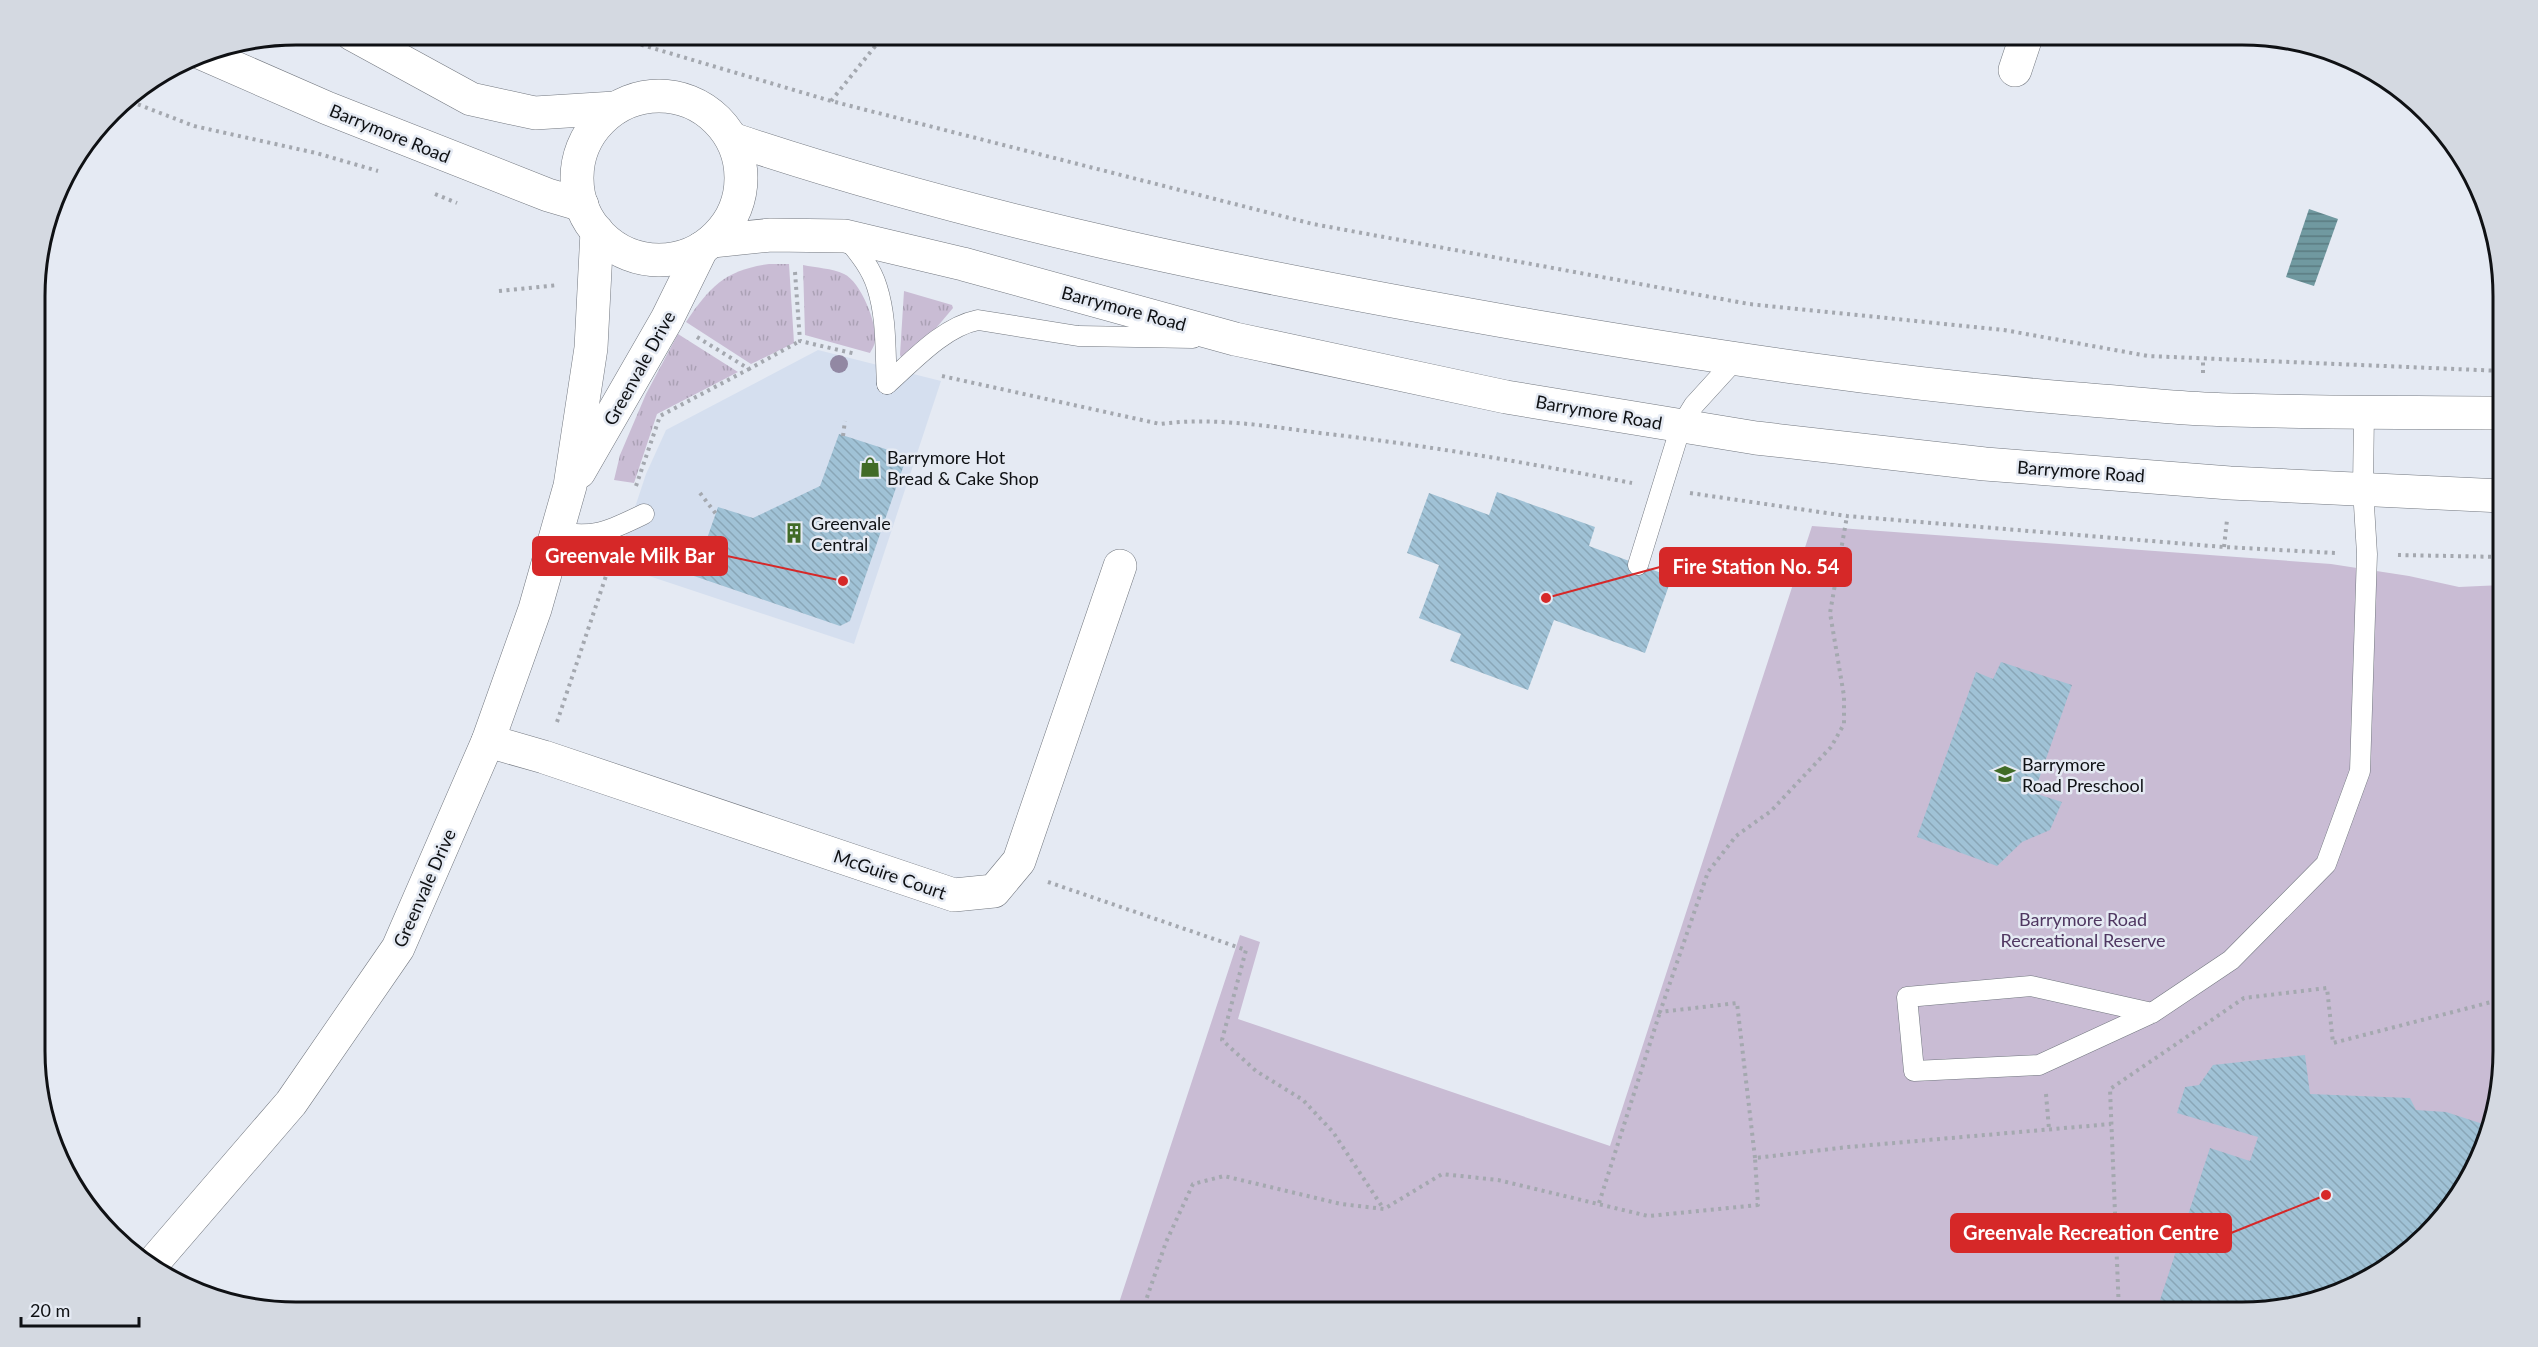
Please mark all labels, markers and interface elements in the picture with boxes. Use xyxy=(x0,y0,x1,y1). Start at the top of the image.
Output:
street label: Barrymore Road xyxy=(327,99,453,167)
street label: Barrymore Road xyxy=(1059,281,1189,335)
street label: Greenvale Drive xyxy=(599,307,679,429)
street label: Barrymore Road xyxy=(1534,390,1664,434)
place label: Barrymore Hot Bread & Cake Shop xyxy=(887,446,1039,489)
shop icon: Barrymore Hot Bread & Cake Shop xyxy=(858,455,882,479)
street label: Barrymore Road xyxy=(2016,456,2146,486)
place label: Greenvale Central xyxy=(811,512,891,555)
building icon: Greenvale Central xyxy=(782,521,806,545)
callout: Greenvale Milk Bar xyxy=(533,537,727,575)
text: Greenvale Milk Bar xyxy=(545,543,715,567)
callout: Fire Station No. 54 xyxy=(1660,548,1851,586)
text: Fire Station No. 54 xyxy=(1673,554,1840,578)
place label: Barrymore Road Preschool xyxy=(2022,753,2144,796)
school or university icon: Barrymore Road Preschool xyxy=(1993,762,2017,786)
street label: Greenvale Drive xyxy=(388,825,460,951)
street label: McGuire Court xyxy=(831,844,950,904)
park label: Barrymore Road Recreational Reserve xyxy=(2000,908,2166,951)
callout: Greenvale Recreation Centre xyxy=(1951,1214,2231,1252)
text: Greenvale Recreation Centre xyxy=(1963,1220,2219,1244)
scale bar xyxy=(21,1290,140,1328)
text: 20 m xyxy=(30,1299,70,1321)

